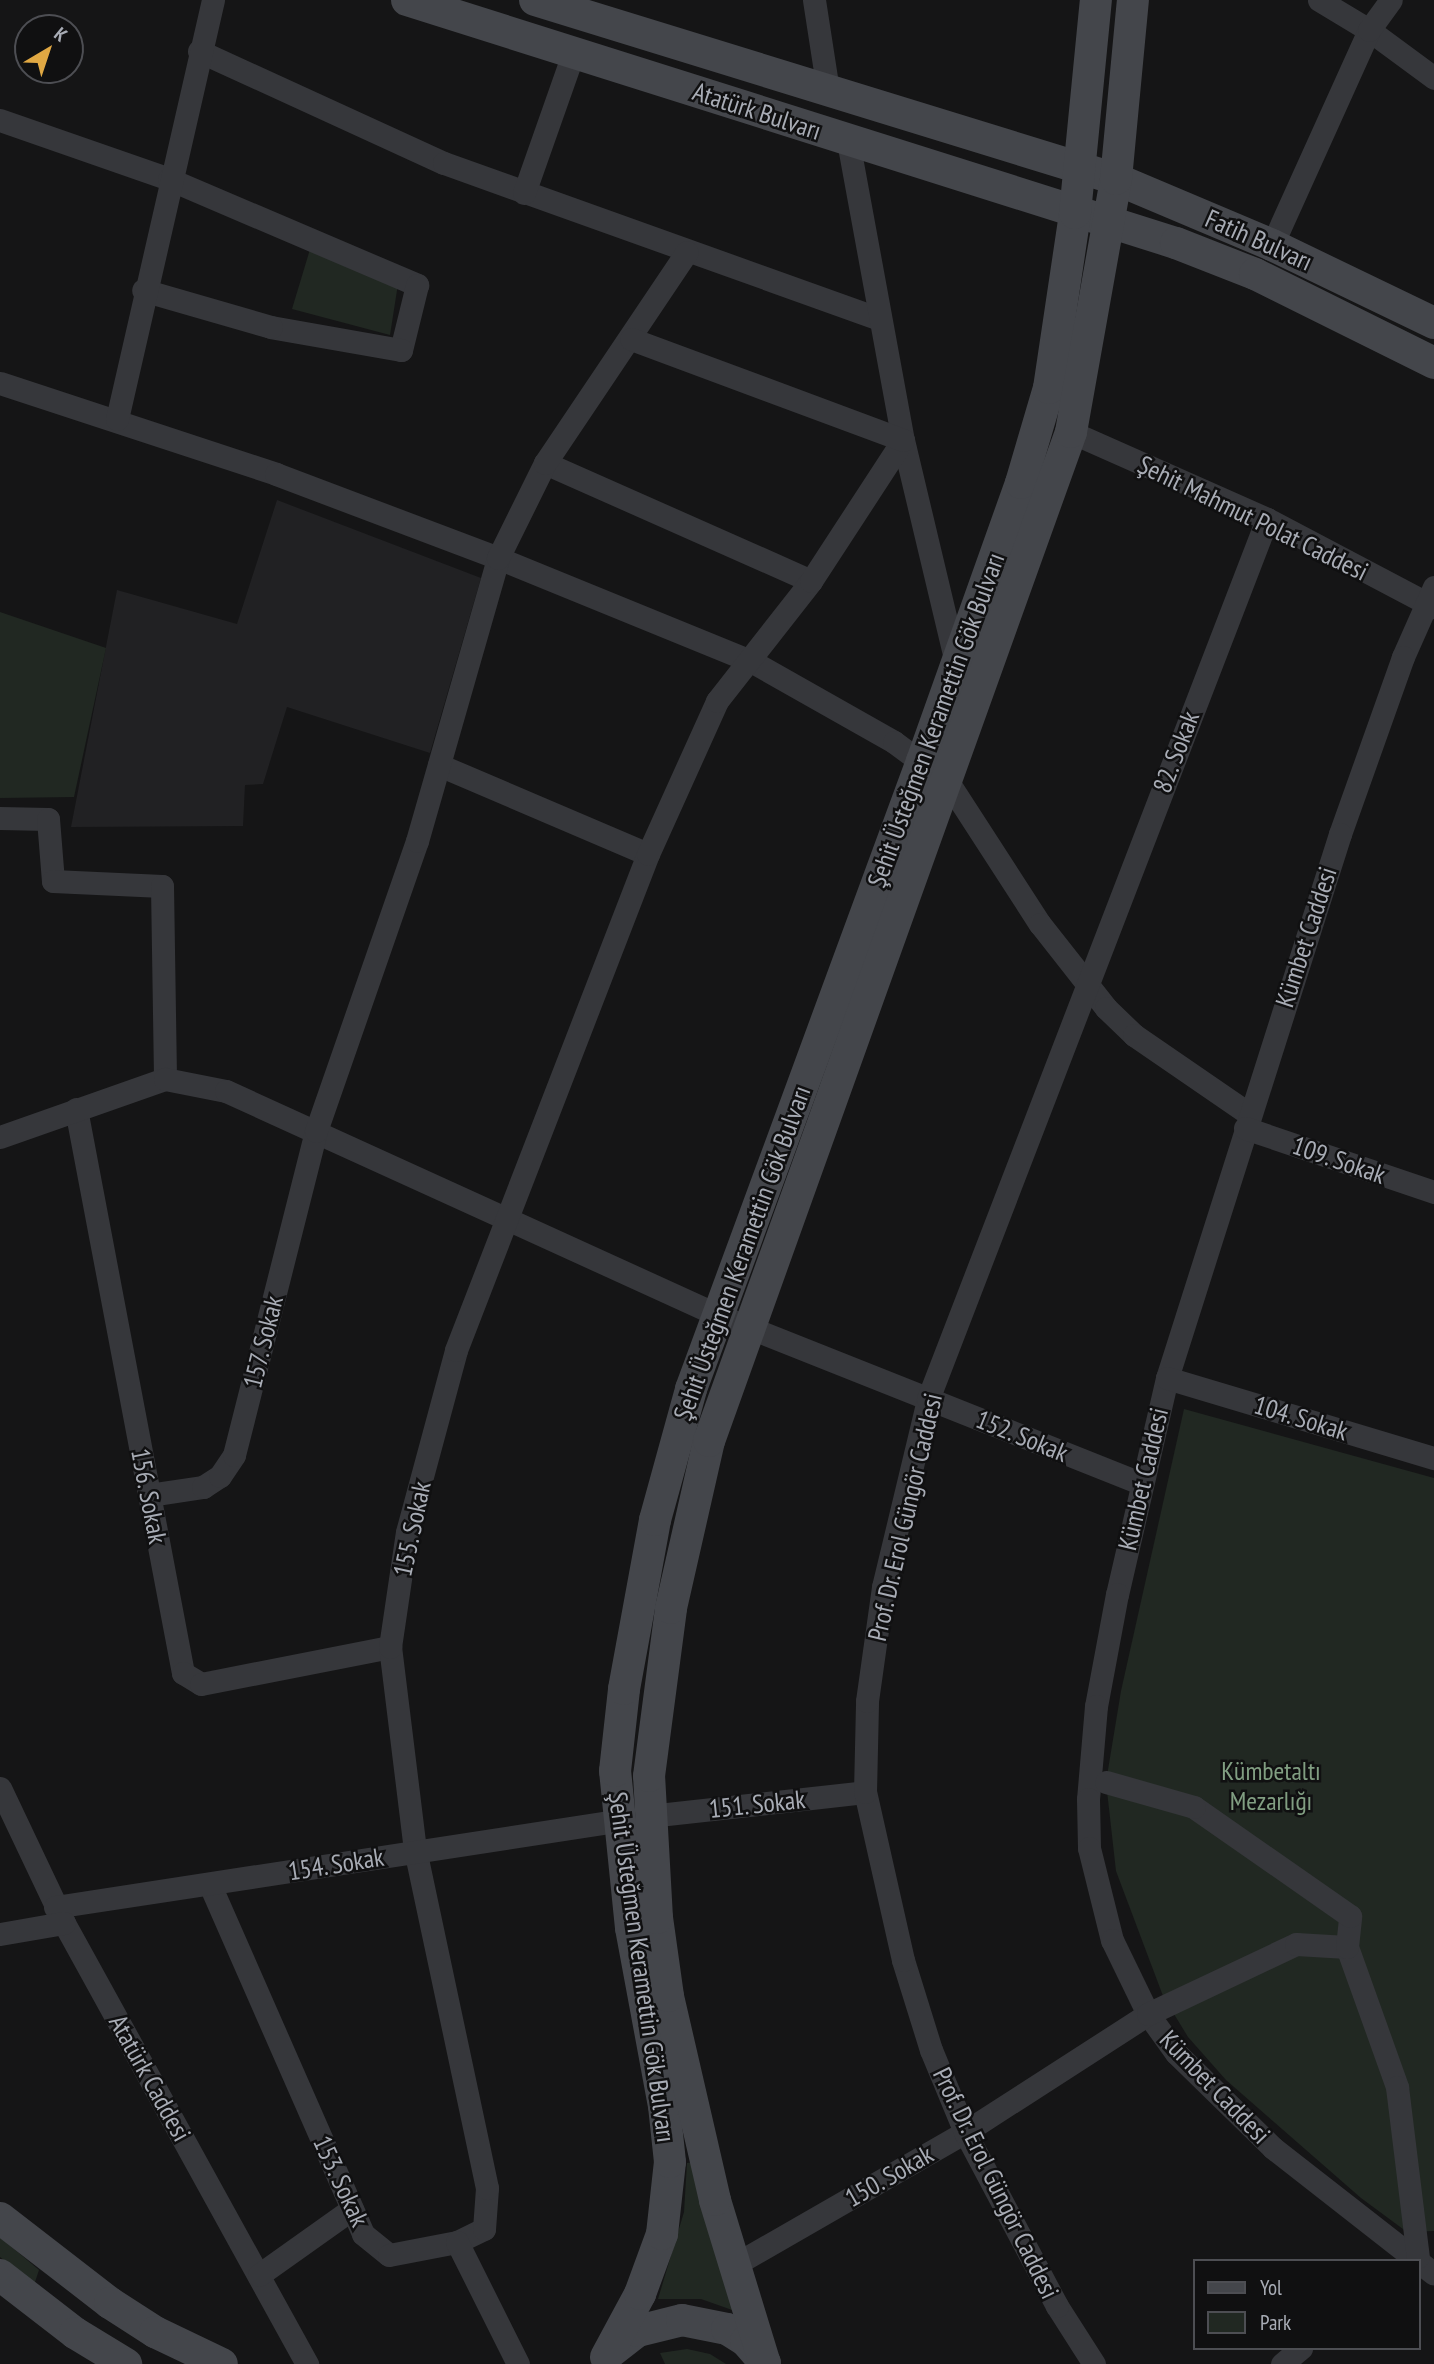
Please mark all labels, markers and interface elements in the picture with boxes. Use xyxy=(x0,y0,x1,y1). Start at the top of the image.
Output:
north arrow xyxy=(14,14,84,84)
text: K xyxy=(50,22,72,47)
street label: Atatürk Bulvarı xyxy=(689,76,825,146)
street label: Fatih Bulvarı xyxy=(1201,203,1317,277)
street label: Şehit Mahmut Polat Caddesi xyxy=(1133,449,1373,587)
street label: Şehit Üsteğmen Keramettin Gök Bulvarı xyxy=(861,548,1011,892)
street label: 82. Sokak xyxy=(1146,706,1206,798)
street label: Kümbet Caddesi xyxy=(1269,863,1343,1011)
street label: Şehit Üsteğmen Keramettin Gök Bulvarı xyxy=(667,1081,817,1425)
street label: 109. Sokak xyxy=(1288,1129,1390,1191)
street label: 157. Sokak xyxy=(236,1292,290,1392)
street label: Prof. Dr. Erol Güngör Caddesi xyxy=(861,1388,949,1646)
street label: 104. Sokak xyxy=(1249,1389,1353,1447)
street label: 152. Sokak xyxy=(971,1403,1073,1469)
street label: Kümbet Caddesi xyxy=(1111,1405,1175,1553)
street label: 156. Sokak xyxy=(124,1445,174,1547)
street label: 155. Sokak xyxy=(387,1478,437,1580)
park label: Kümbetaltı Mezarlığı xyxy=(1221,1755,1321,1816)
street label: 151. Sokak xyxy=(707,1783,807,1825)
street label: Şehit Üsteğmen Keramettin Gök Bulvarı xyxy=(602,1789,682,2145)
street label: 154. Sokak xyxy=(285,1841,387,1887)
street label: Atatürk Caddesi xyxy=(102,2009,198,2147)
street label: Kümbet Caddesi xyxy=(1153,2024,1277,2150)
street label: Prof. Dr. Erol Güngör Caddesi xyxy=(926,2061,1066,2305)
street label: 153. Sokak xyxy=(306,2130,376,2232)
street label: 150. Sokak xyxy=(839,2138,939,2214)
legend xyxy=(1192,2259,1420,2350)
text: Yol xyxy=(1260,2274,1282,2301)
text: Park xyxy=(1260,2309,1291,2336)

